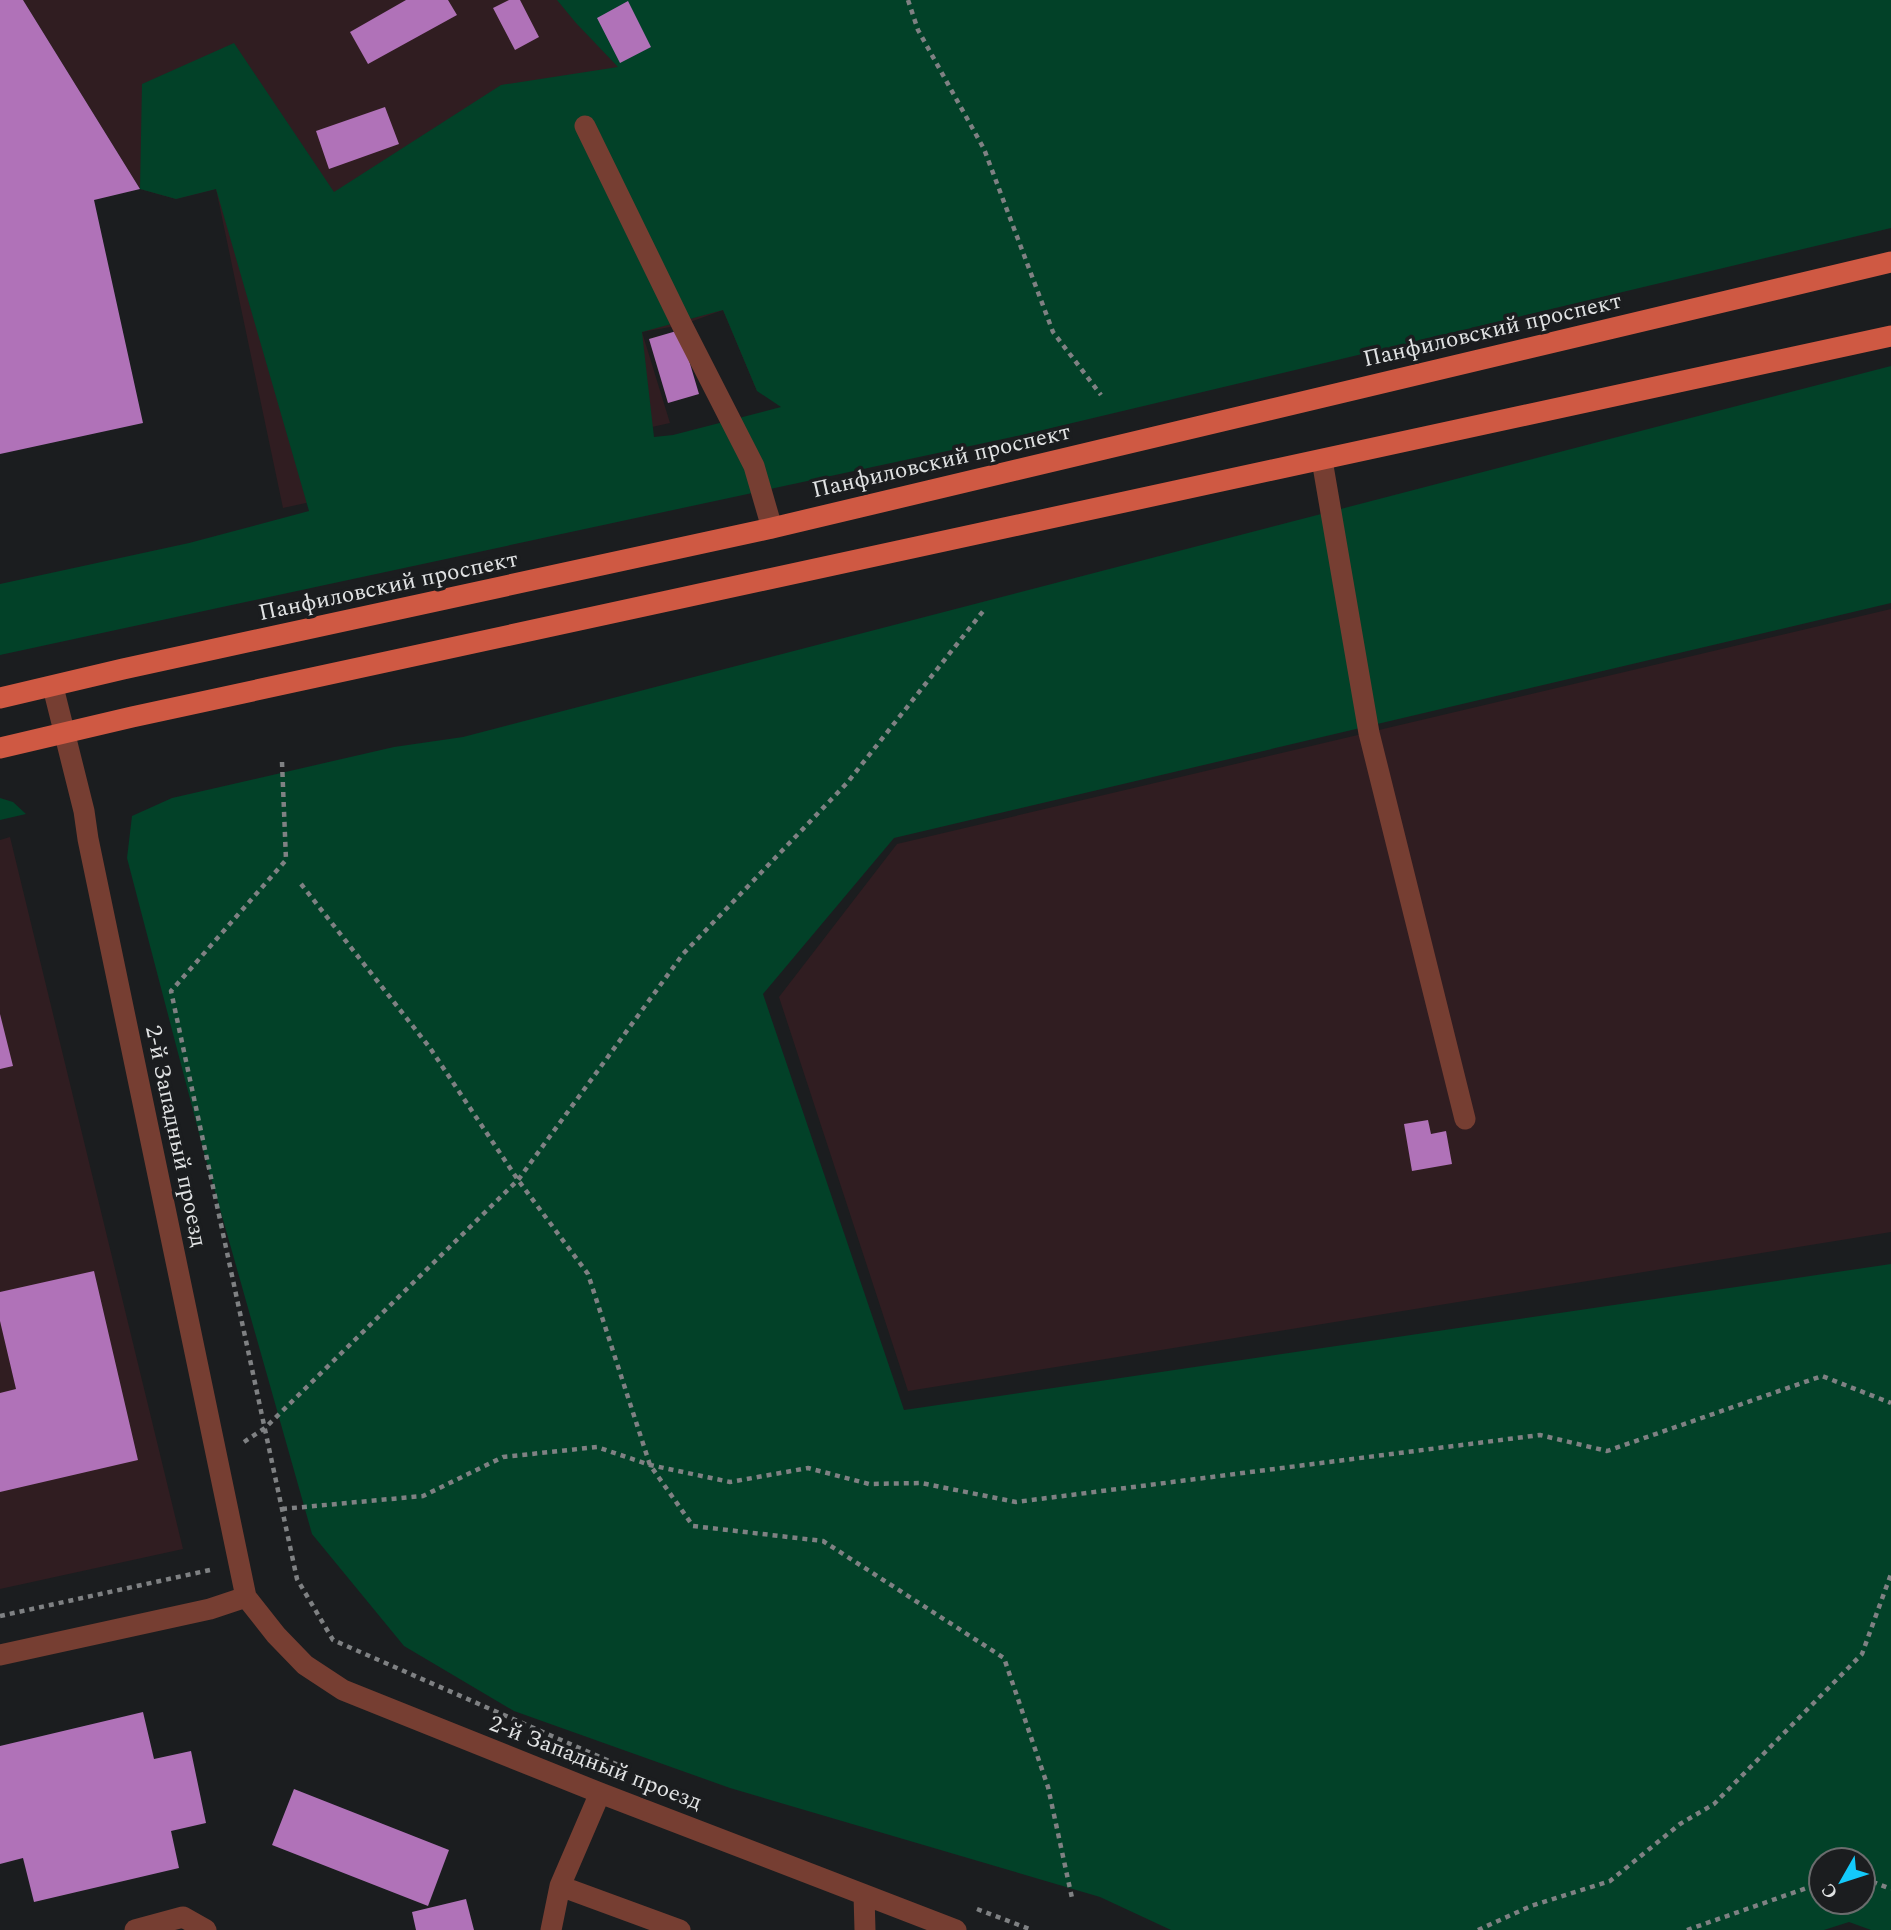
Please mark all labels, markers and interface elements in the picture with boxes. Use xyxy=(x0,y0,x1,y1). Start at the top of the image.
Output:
street label: Панфиловский проспект xyxy=(1360,284,1625,377)
street label: Панфиловский проспект xyxy=(809,415,1074,508)
street label: Панфиловский проспект xyxy=(255,542,521,631)
street label: 2-й Западный проезд xyxy=(135,1022,216,1250)
street label: 2-й Западный проезд xyxy=(484,1707,707,1820)
north arrow xyxy=(1807,1846,1877,1916)
text: С xyxy=(1814,1876,1845,1905)

